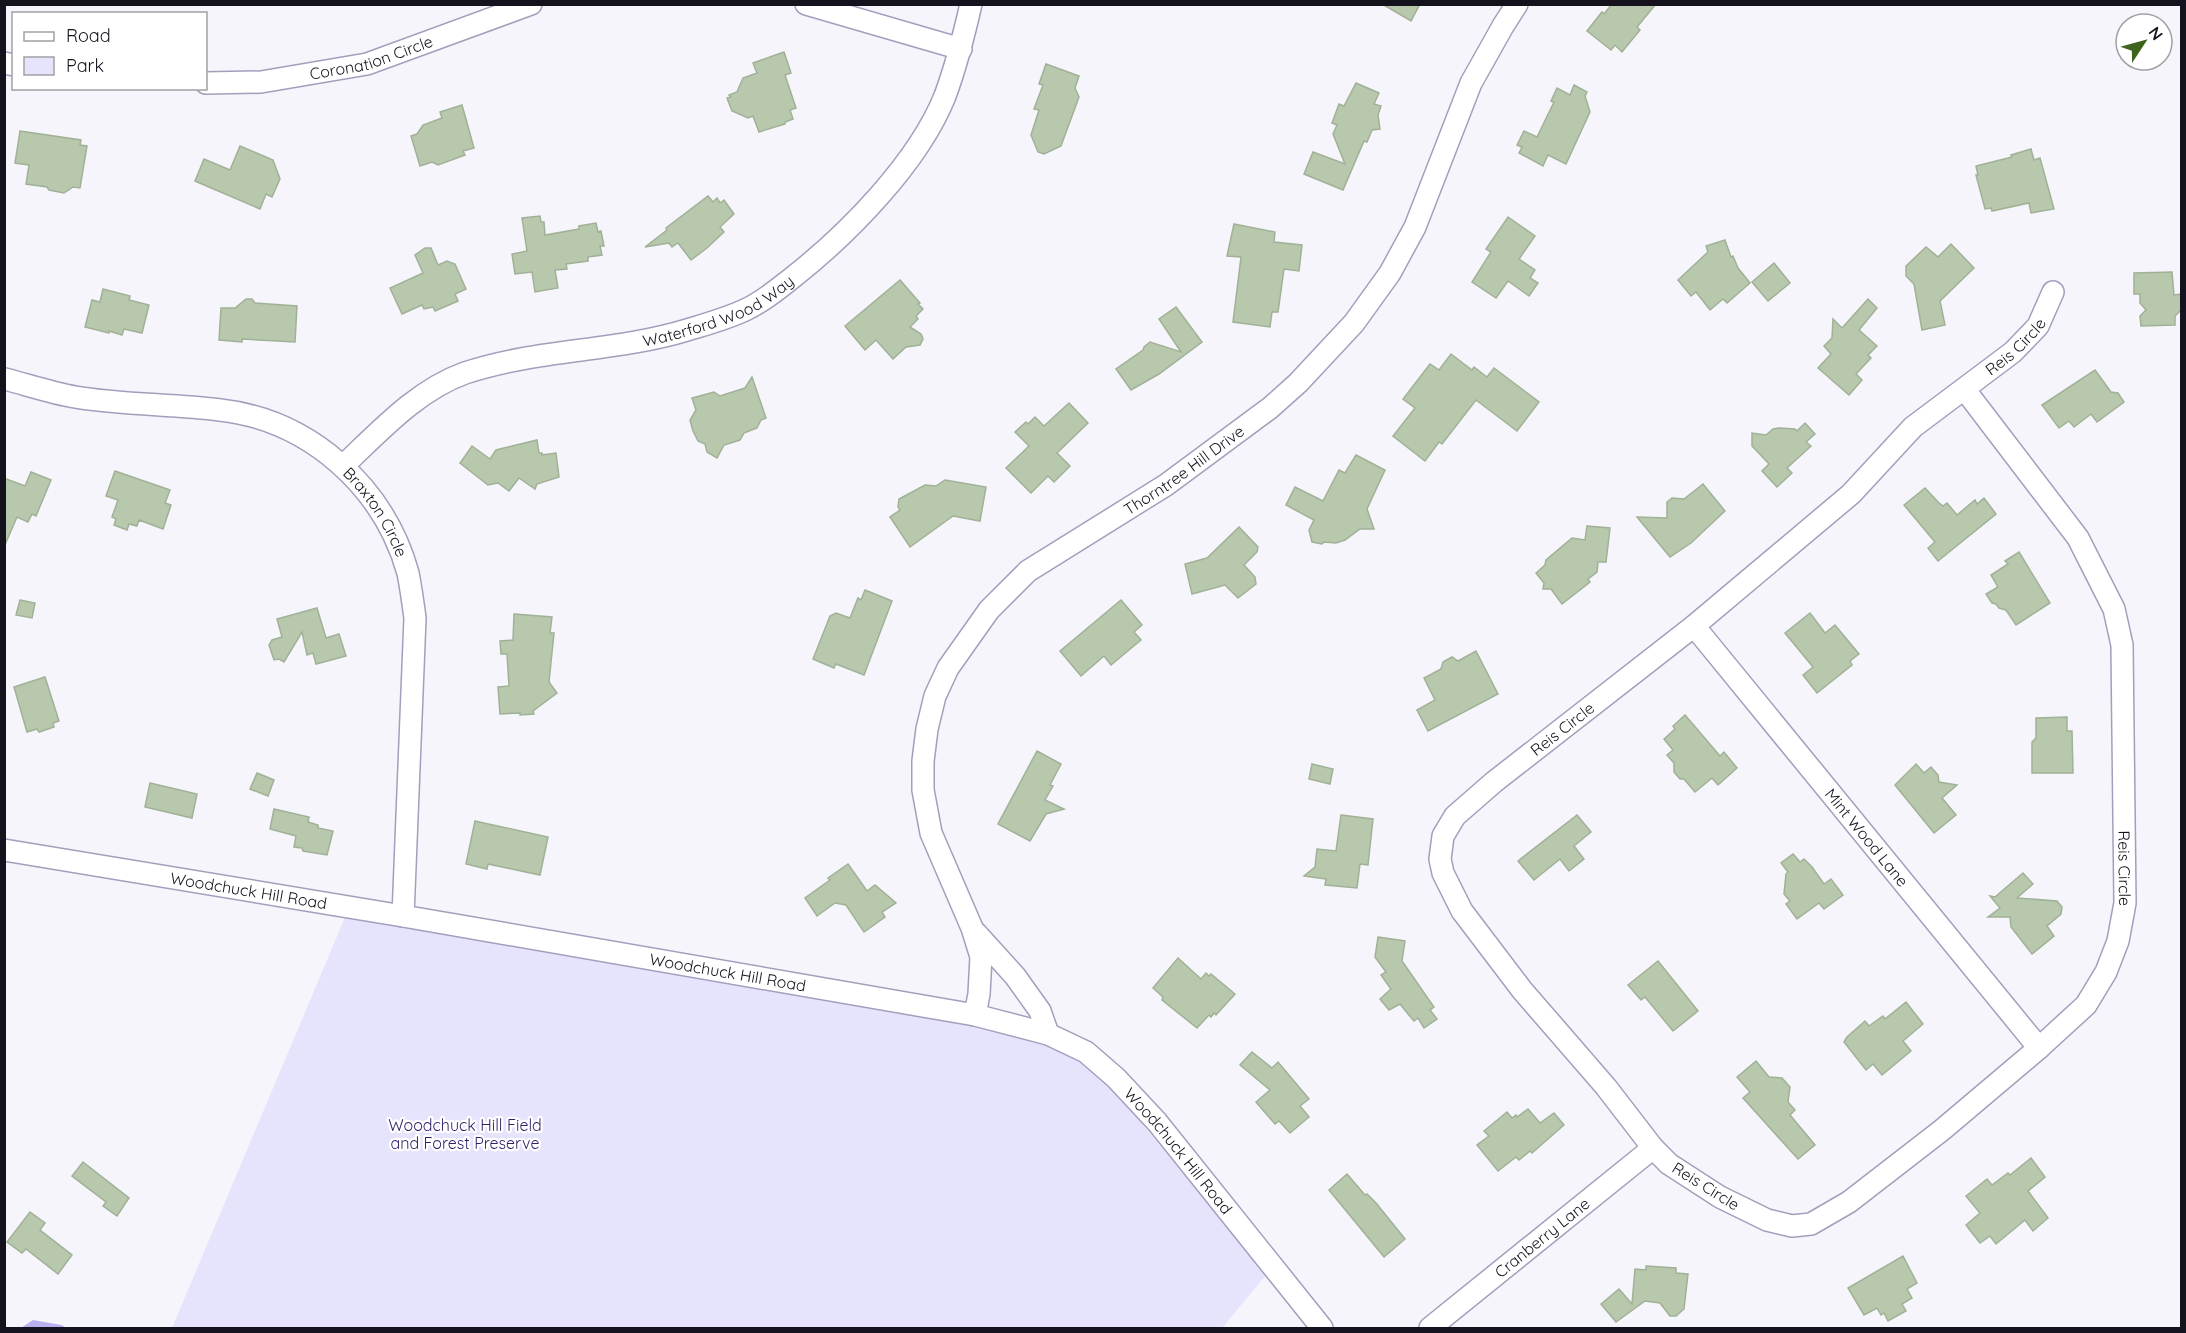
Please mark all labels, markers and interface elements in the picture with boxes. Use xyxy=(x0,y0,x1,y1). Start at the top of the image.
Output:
legend xyxy=(12,12,207,90)
north arrow xyxy=(2114,12,2174,72)
text: N xyxy=(2145,23,2168,44)
text: Road xyxy=(66,24,111,47)
street label: Coronation Circle xyxy=(308,31,435,84)
text: Park xyxy=(66,54,104,77)
street label: Waterford Wood Way xyxy=(641,271,798,351)
street label: Reis Circle xyxy=(1981,315,2050,379)
street label: Thorntree Hill Drive xyxy=(1120,421,1248,519)
street label: Braxton Circle xyxy=(339,463,412,560)
street label: Reis Circle xyxy=(1526,698,1598,760)
street label: Mint Wood Lane xyxy=(1821,784,1913,890)
street label: Reis Circle xyxy=(2114,830,2135,906)
street label: Woodchuck Hill Road xyxy=(169,868,328,913)
street label: Woodchuck Hill Road xyxy=(648,949,808,996)
street label: Woodchuck Hill Road xyxy=(1120,1083,1237,1218)
park label: Woodchuck Hill Field and Forest Preserve xyxy=(388,1115,542,1153)
street label: Reis Circle xyxy=(1669,1158,1743,1214)
street label: Cranberry Lane xyxy=(1490,1193,1594,1282)

